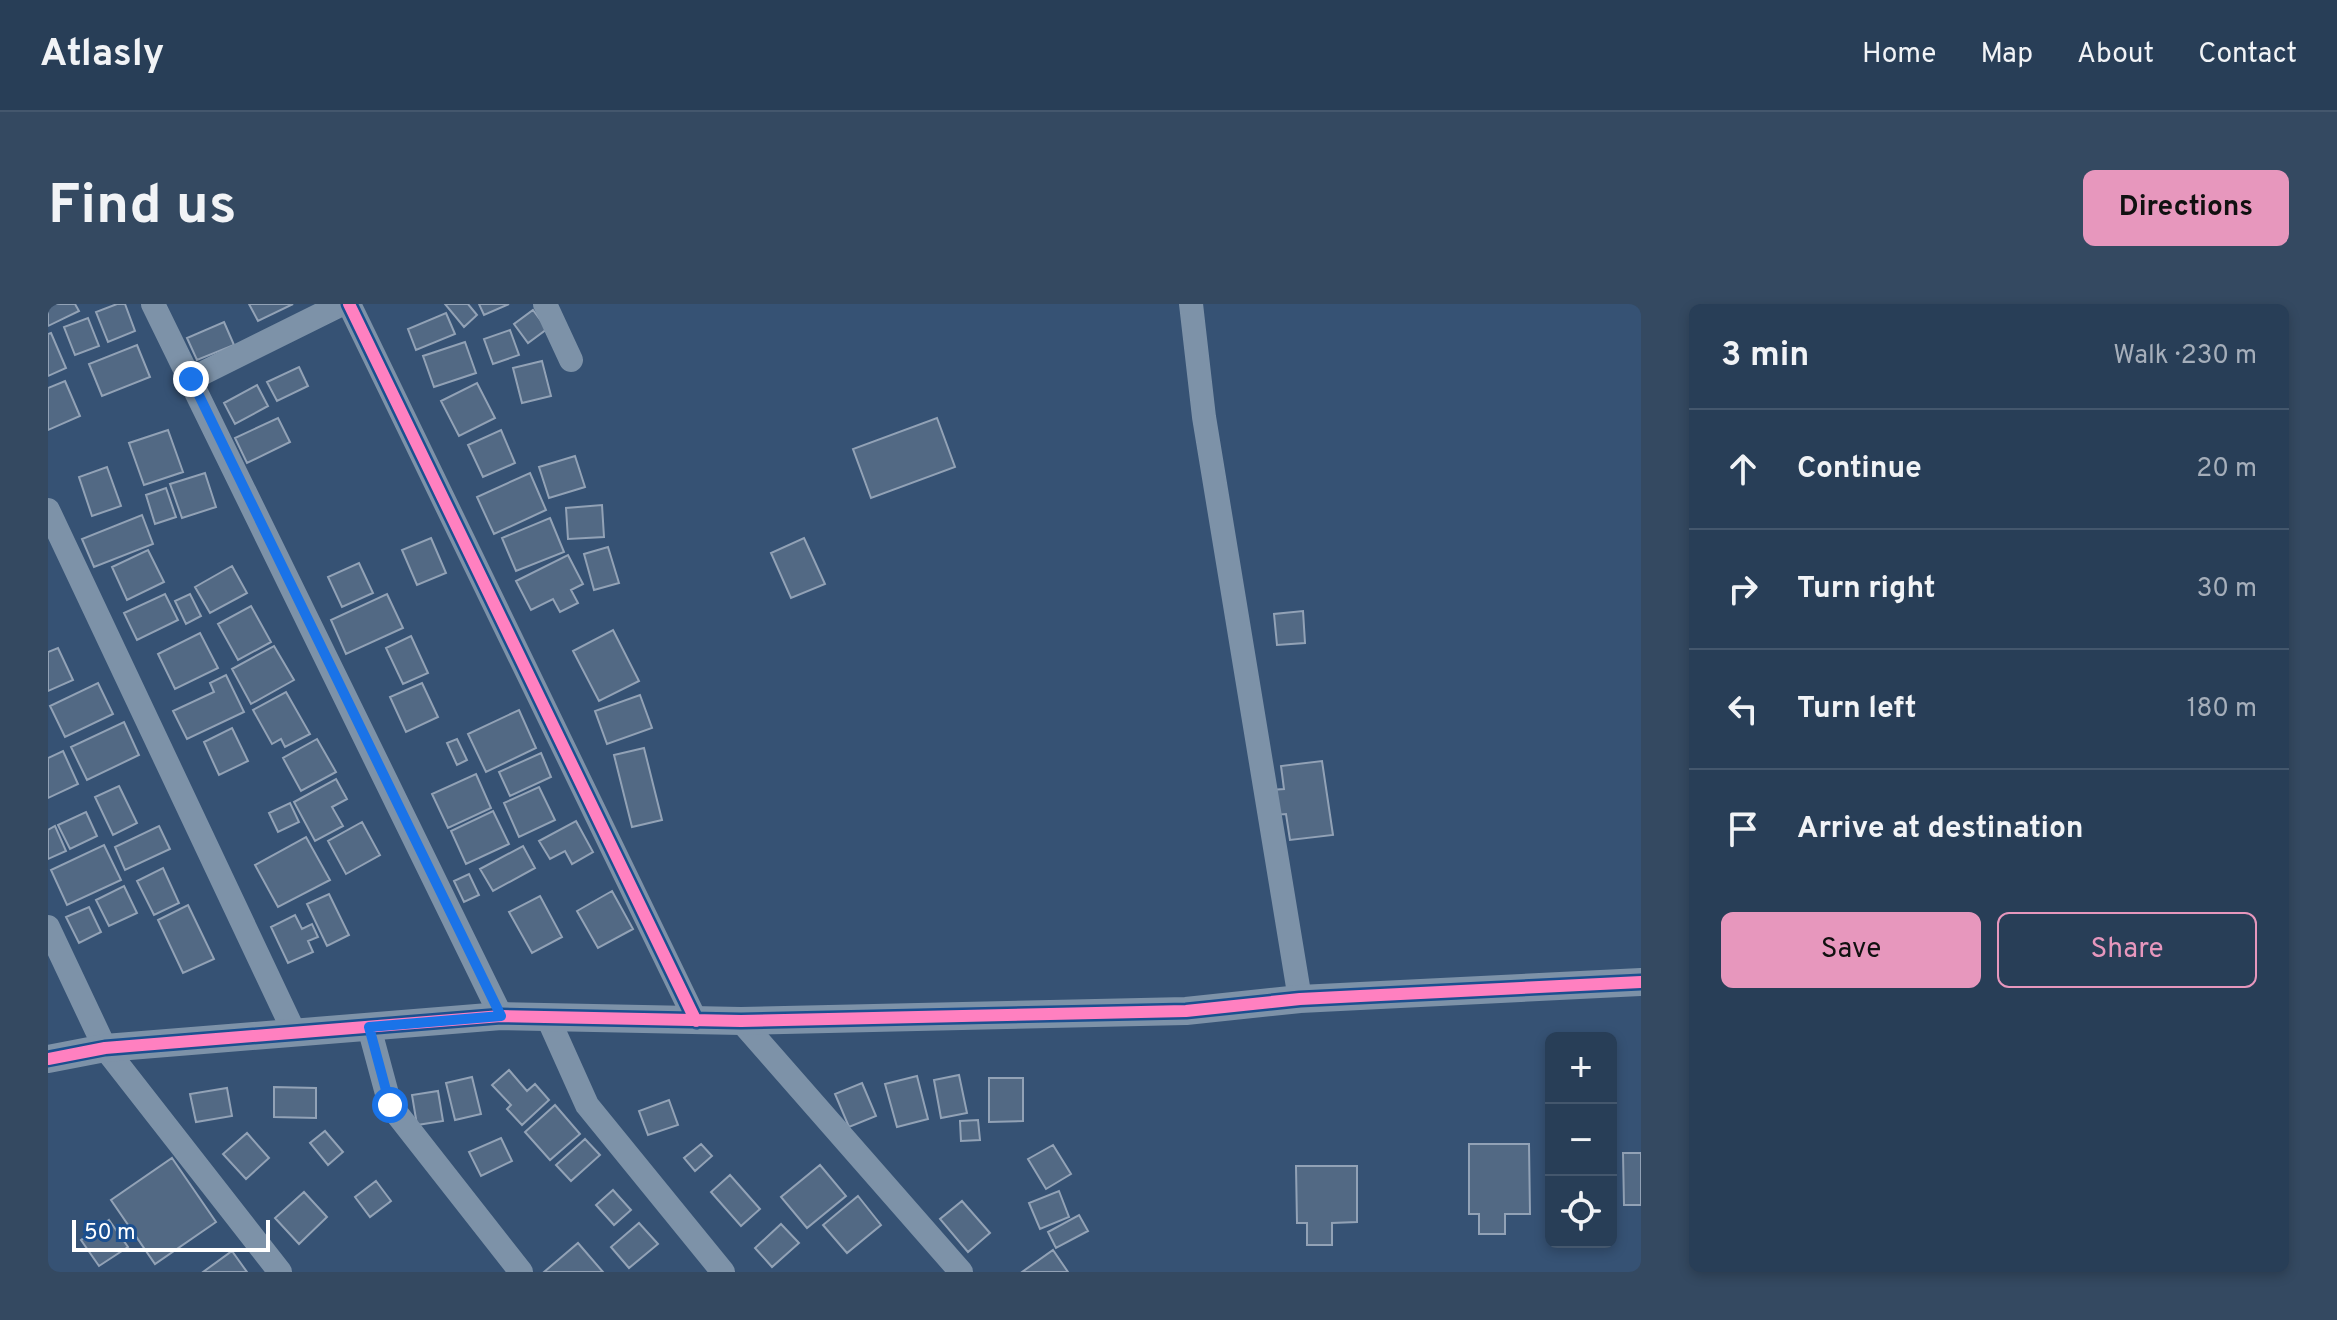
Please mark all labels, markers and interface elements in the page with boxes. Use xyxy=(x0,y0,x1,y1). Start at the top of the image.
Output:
text: Atlasly xyxy=(40,31,164,80)
text: Home xyxy=(1862,37,1936,73)
text: Map xyxy=(1980,37,2033,73)
text: About xyxy=(2077,37,2154,73)
text: Contact xyxy=(2198,37,2297,73)
button: Directions xyxy=(2083,170,2289,246)
text: Find us xyxy=(48,173,237,243)
text: 3 min xyxy=(1721,335,1809,378)
text: Walk · 230 m xyxy=(2113,340,2257,373)
route end xyxy=(173,361,209,397)
icon: ahead xyxy=(1721,447,1765,491)
text: Continue xyxy=(1797,451,1922,488)
text: 20 m xyxy=(2196,453,2257,486)
icon: right xyxy=(1721,567,1765,611)
text: Turn right xyxy=(1797,571,1935,608)
text: 30 m xyxy=(2197,573,2257,606)
icon: left xyxy=(1721,687,1765,731)
text: Turn left xyxy=(1797,691,1917,728)
text: 180 m xyxy=(2187,693,2257,726)
icon: arrive xyxy=(1721,807,1765,851)
text: Arrive at destination xyxy=(1797,811,2083,848)
button: Save xyxy=(1721,912,1981,988)
button: Share xyxy=(1997,912,2257,988)
map controls xyxy=(1545,1032,1617,1248)
button: + xyxy=(1545,1032,1617,1104)
route start xyxy=(372,1087,408,1123)
button: − xyxy=(1545,1104,1617,1176)
button: locate xyxy=(1545,1176,1617,1248)
scale bar xyxy=(72,1216,270,1252)
text: 50 m xyxy=(84,1220,136,1247)

